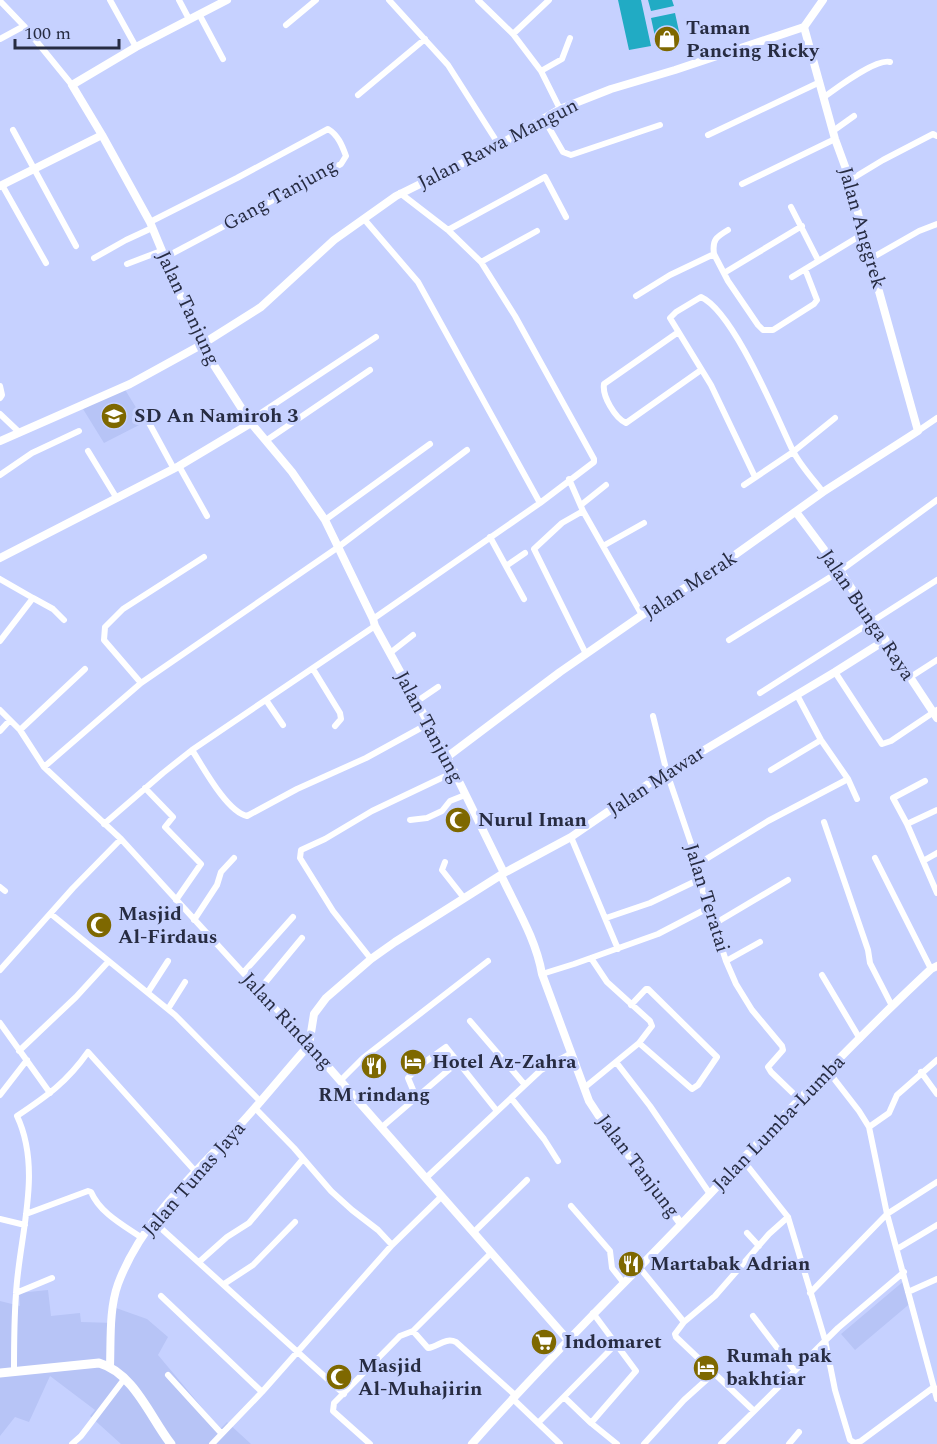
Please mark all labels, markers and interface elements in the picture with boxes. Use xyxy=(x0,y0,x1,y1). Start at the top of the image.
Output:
scale bar xyxy=(15,12,118,50)
place label: Taman Pancing Ricky xyxy=(686,13,820,66)
text: 100 m xyxy=(24,20,71,47)
shop icon: Taman Pancing Ricky xyxy=(652,24,682,54)
street label: Jalan Rawa Mangun xyxy=(413,91,583,197)
street label: Gang Tanjung xyxy=(217,151,343,239)
street label: Jalan Anggrek xyxy=(830,163,894,293)
street label: Jalan Tanjung xyxy=(148,246,228,370)
school or university icon: SD An Namiroh 3 xyxy=(99,401,129,431)
place label: SD An Namiroh 3 xyxy=(134,401,299,431)
street label: Jalan Merak xyxy=(637,543,743,627)
street label: Jalan Bunga Raya xyxy=(812,543,922,687)
street label: Jalan Tanjung xyxy=(387,666,471,788)
street label: Jalan Mawar xyxy=(601,738,711,824)
mosque icon: Nurul Iman xyxy=(443,805,473,835)
place label: Nurul Iman xyxy=(478,805,587,835)
street label: Jalan Teratai xyxy=(676,840,738,956)
place label: Masjid Al-Firdaus xyxy=(118,899,218,952)
mosque icon: Masjid Al-Firdaus xyxy=(84,910,114,940)
street label: Jalan Rindang xyxy=(234,966,340,1076)
hotel icon: Hotel Az-Zahra xyxy=(398,1047,428,1077)
place label: Hotel Az-Zahra xyxy=(432,1047,577,1077)
street label: Jalan Lumba-Lumba xyxy=(706,1048,853,1198)
restaurant icon: RM rindang xyxy=(359,1051,389,1081)
place label: RM rindang xyxy=(318,1080,430,1110)
street label: Jalan Tanjung xyxy=(589,1108,687,1224)
street label: Jalan Tunas Jaya xyxy=(135,1114,253,1244)
restaurant icon: Martabak Adrian xyxy=(616,1249,646,1279)
place label: Martabak Adrian xyxy=(650,1249,810,1279)
supermarket icon: Indomaret xyxy=(529,1327,559,1357)
place label: Indomaret xyxy=(564,1327,662,1357)
place label: Rumah pak bakhtiar xyxy=(726,1341,832,1394)
place label: Masjid Al-Muhajirin xyxy=(358,1351,482,1404)
hotel icon: Rumah pak bakhtiar xyxy=(691,1353,721,1383)
mosque icon: Masjid Al-Muhajirin xyxy=(324,1362,354,1392)

